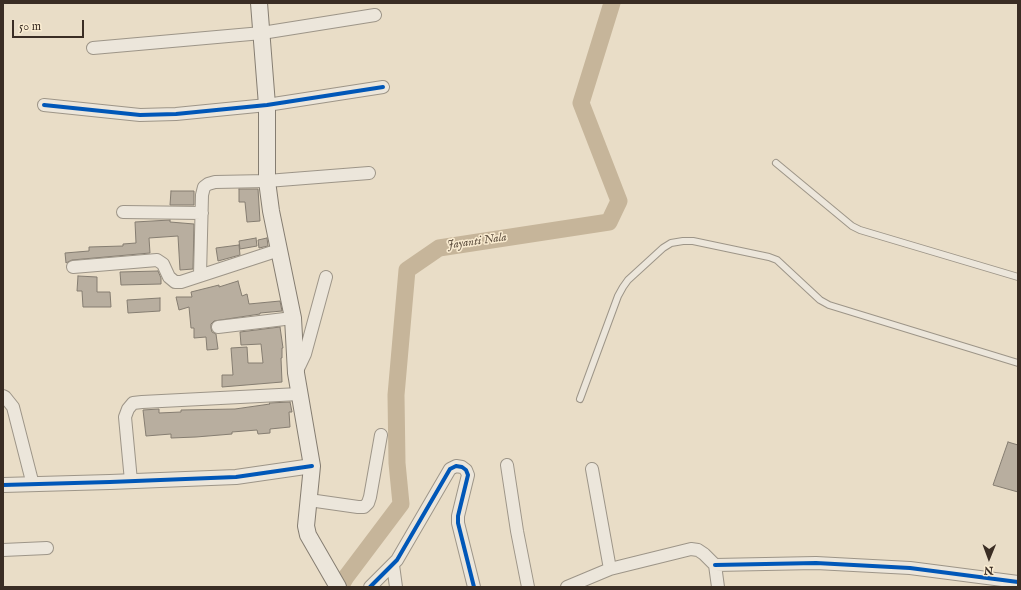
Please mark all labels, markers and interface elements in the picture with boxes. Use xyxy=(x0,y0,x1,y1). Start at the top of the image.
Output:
scale bar xyxy=(14,12,86,38)
text: 50 m xyxy=(19,19,41,34)
water label: Jayanti Nala xyxy=(446,231,508,253)
north arrow xyxy=(969,538,1009,578)
text: N xyxy=(984,563,994,577)

